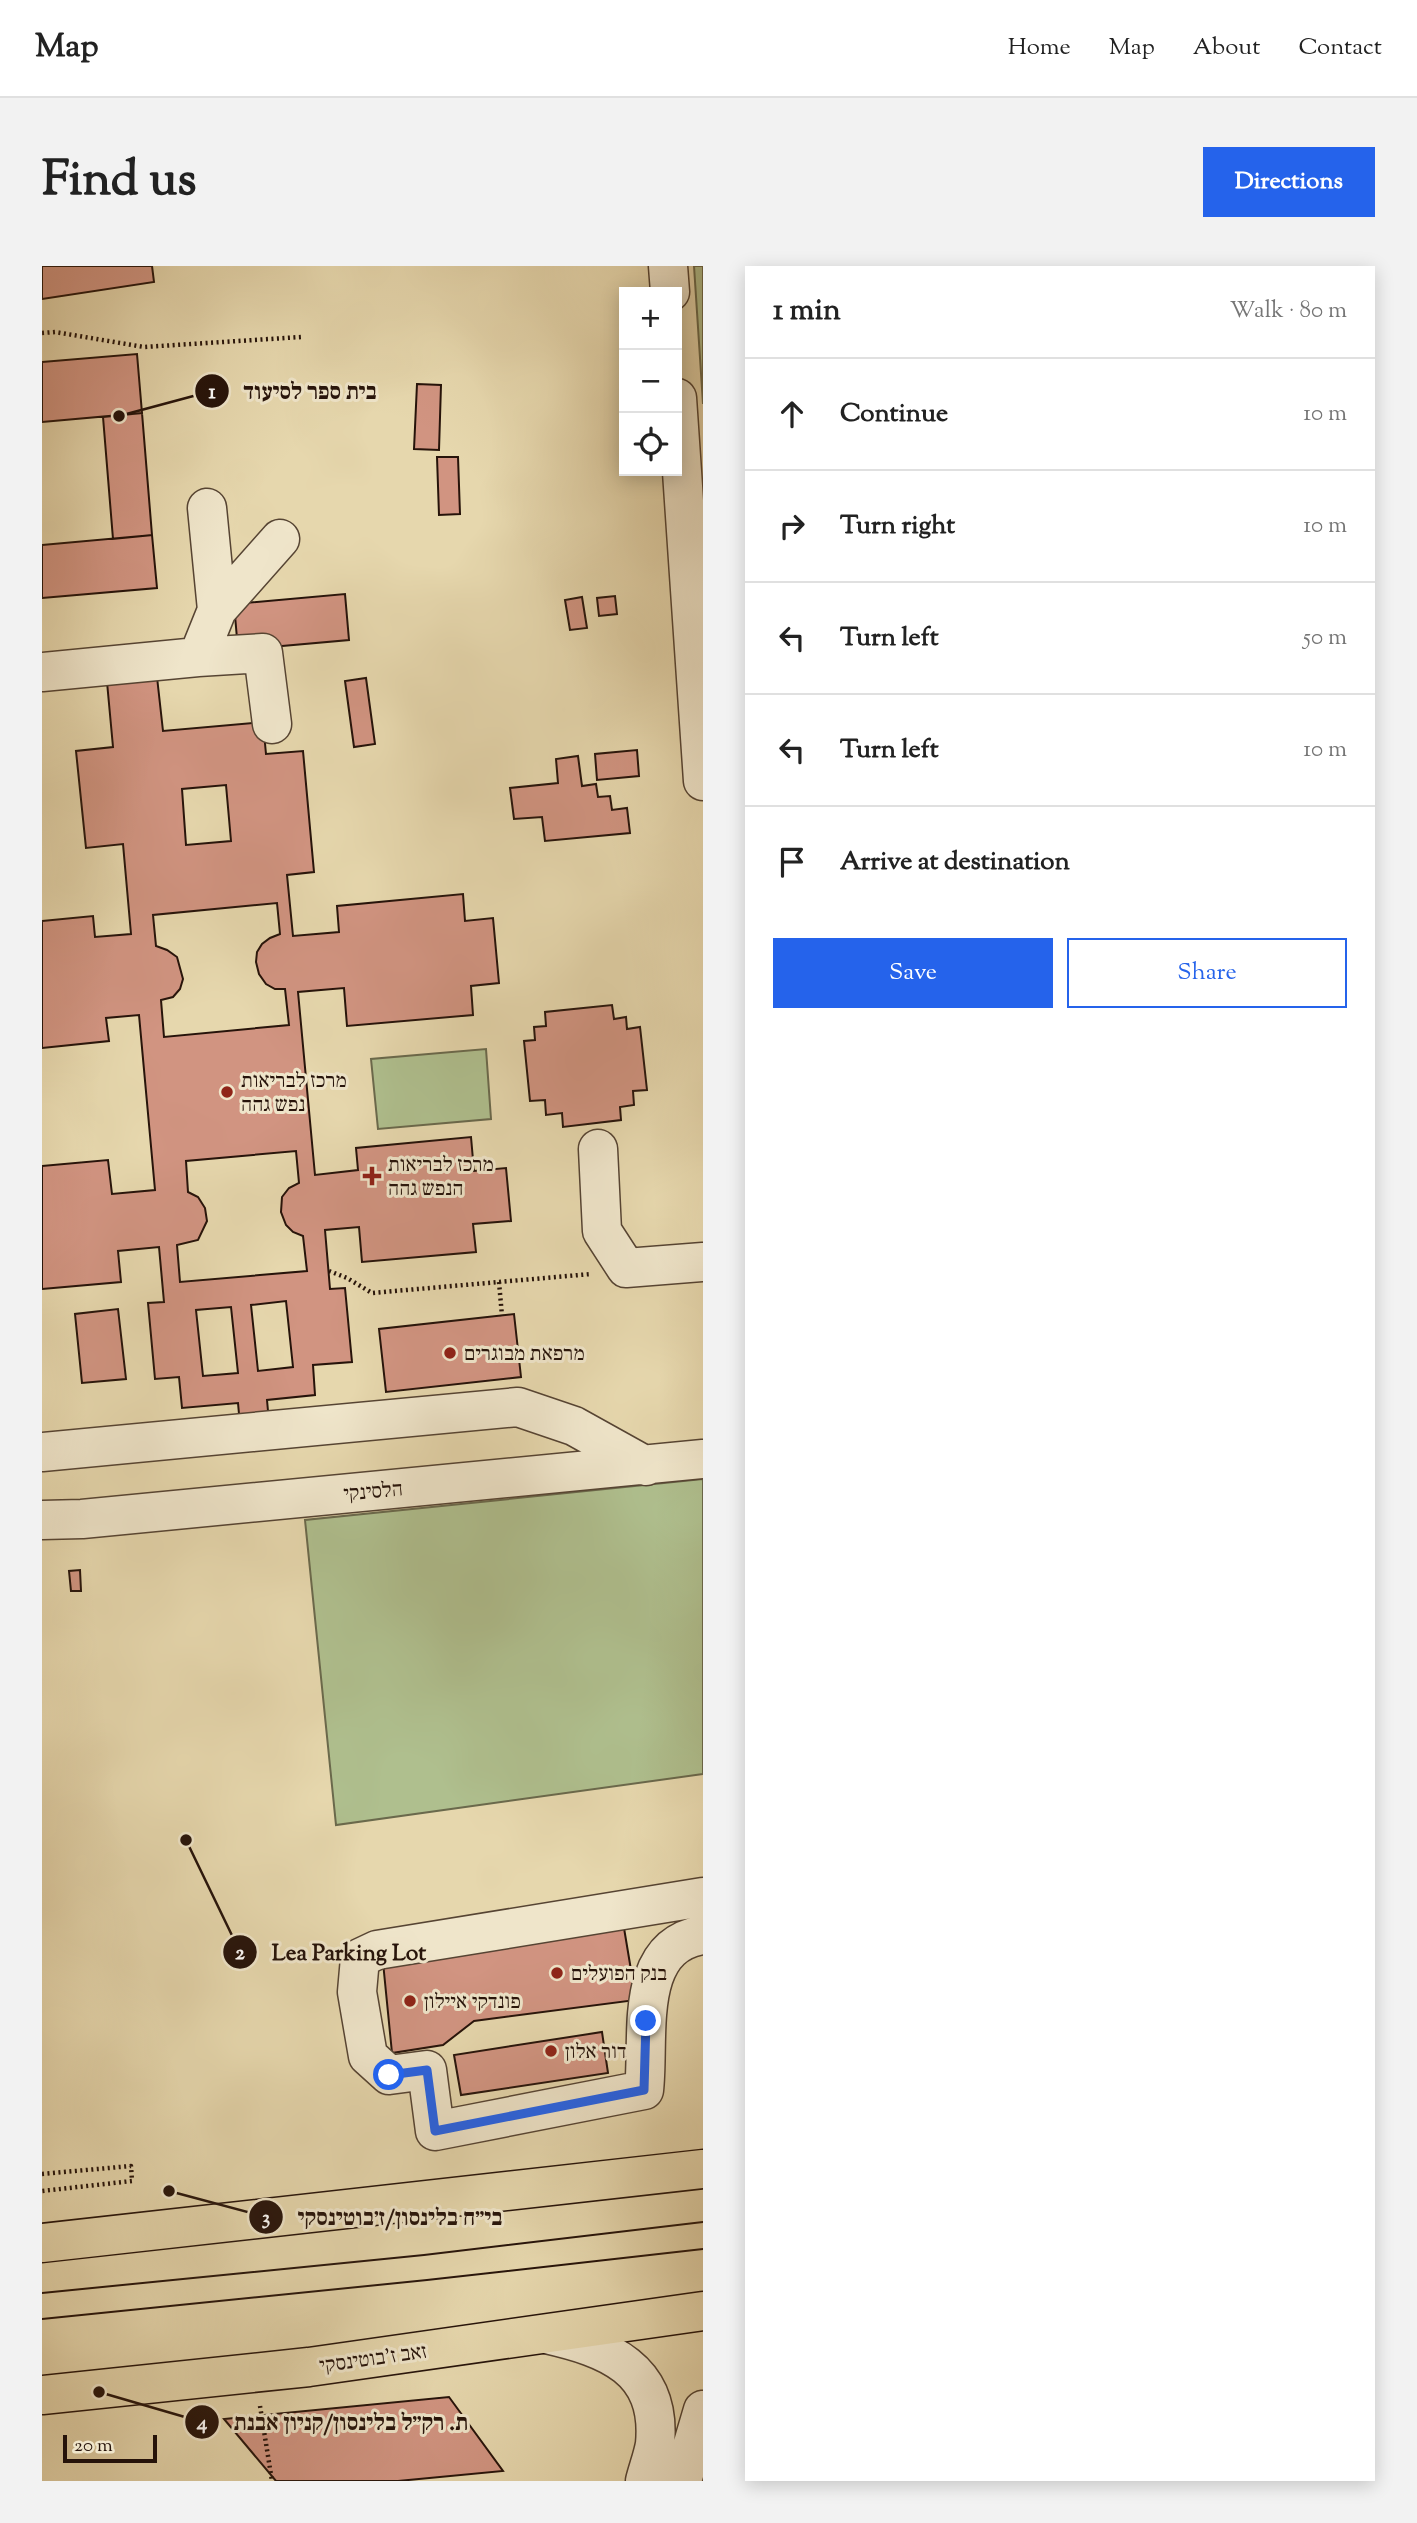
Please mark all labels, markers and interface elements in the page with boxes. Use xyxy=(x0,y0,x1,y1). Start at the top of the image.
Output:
text: Map xyxy=(35,24,99,72)
text: Home xyxy=(1008,31,1071,65)
text: Map xyxy=(1109,31,1155,65)
text: About xyxy=(1193,31,1260,65)
text: Contact xyxy=(1298,31,1382,65)
text: Find us xyxy=(42,147,196,217)
button: Directions xyxy=(1203,147,1375,217)
map controls xyxy=(619,287,682,476)
button: + xyxy=(619,287,682,350)
text: 1 min xyxy=(773,290,841,333)
text: Walk · 80 m xyxy=(1230,295,1347,328)
button: − xyxy=(619,350,682,413)
callout: בית ספר לסיעוד xyxy=(194,369,391,413)
text: בית ספר לסיעוד xyxy=(243,377,377,410)
text: 1 xyxy=(208,378,216,408)
icon: ahead xyxy=(773,395,811,433)
text: Continue xyxy=(840,396,948,433)
text: 10 m xyxy=(1303,398,1347,431)
button: locate xyxy=(619,413,682,476)
icon: right xyxy=(773,507,811,545)
text: Turn right xyxy=(840,508,955,545)
text: 10 m xyxy=(1303,510,1347,543)
icon: left xyxy=(773,619,811,657)
text: Turn left xyxy=(840,620,939,657)
text: 50 m xyxy=(1303,622,1347,655)
icon: left xyxy=(773,731,811,769)
text: Turn left xyxy=(840,732,939,769)
text: 10 m xyxy=(1303,734,1347,767)
icon: arrive xyxy=(773,843,811,881)
text: Arrive at destination xyxy=(840,844,1070,881)
button: Save xyxy=(773,938,1053,1008)
button: Share xyxy=(1067,938,1347,1008)
place label: מרכז לבריאות נפש גהה xyxy=(241,1067,347,1121)
marker: מרכז לבריאות נפש גהה xyxy=(219,1084,235,1100)
place label: מרכז לבריאות הנפש גהה xyxy=(388,1151,494,1205)
marker: מרכז לבריאות הנפש גהה xyxy=(362,1166,382,1186)
place label: מרפאת מבוגרים xyxy=(464,1340,585,1370)
marker: מרפאת מבוגרים xyxy=(442,1345,458,1361)
street label: הלסינקי xyxy=(342,1475,404,1511)
callout: Lea Parking Lot xyxy=(223,1930,440,1974)
text: Lea Parking Lot xyxy=(272,1938,426,1971)
text: 2 xyxy=(235,1939,245,1969)
place label: בנק הפועלים xyxy=(571,1960,667,1990)
marker: בנק הפועלים xyxy=(549,1965,565,1981)
place label: פונדקי איילון xyxy=(424,1988,521,2018)
marker: פונדקי איילון xyxy=(402,1993,418,2009)
route end xyxy=(630,2005,661,2036)
place label: דור אלון xyxy=(565,2038,627,2068)
marker: דור אלון xyxy=(543,2043,559,2059)
route start xyxy=(373,2059,404,2090)
callout: בי״ח בלינסון/ז׳בוטינסקי xyxy=(249,2195,517,2239)
text: בי״ח בלינסון/ז׳בוטינסקי xyxy=(298,2203,502,2236)
text: 3 xyxy=(262,2204,270,2234)
street label: זאב ז'בוטינסקי xyxy=(318,2338,429,2382)
callout: ת. רק״ל בלינסון/קניון אבנת xyxy=(184,2400,482,2444)
text: ת. רק״ל בלינסון/קניון אבנת xyxy=(234,2408,468,2441)
text: 4 xyxy=(196,2409,208,2439)
scale bar xyxy=(63,2432,158,2464)
text: 20 m xyxy=(74,2433,113,2460)

